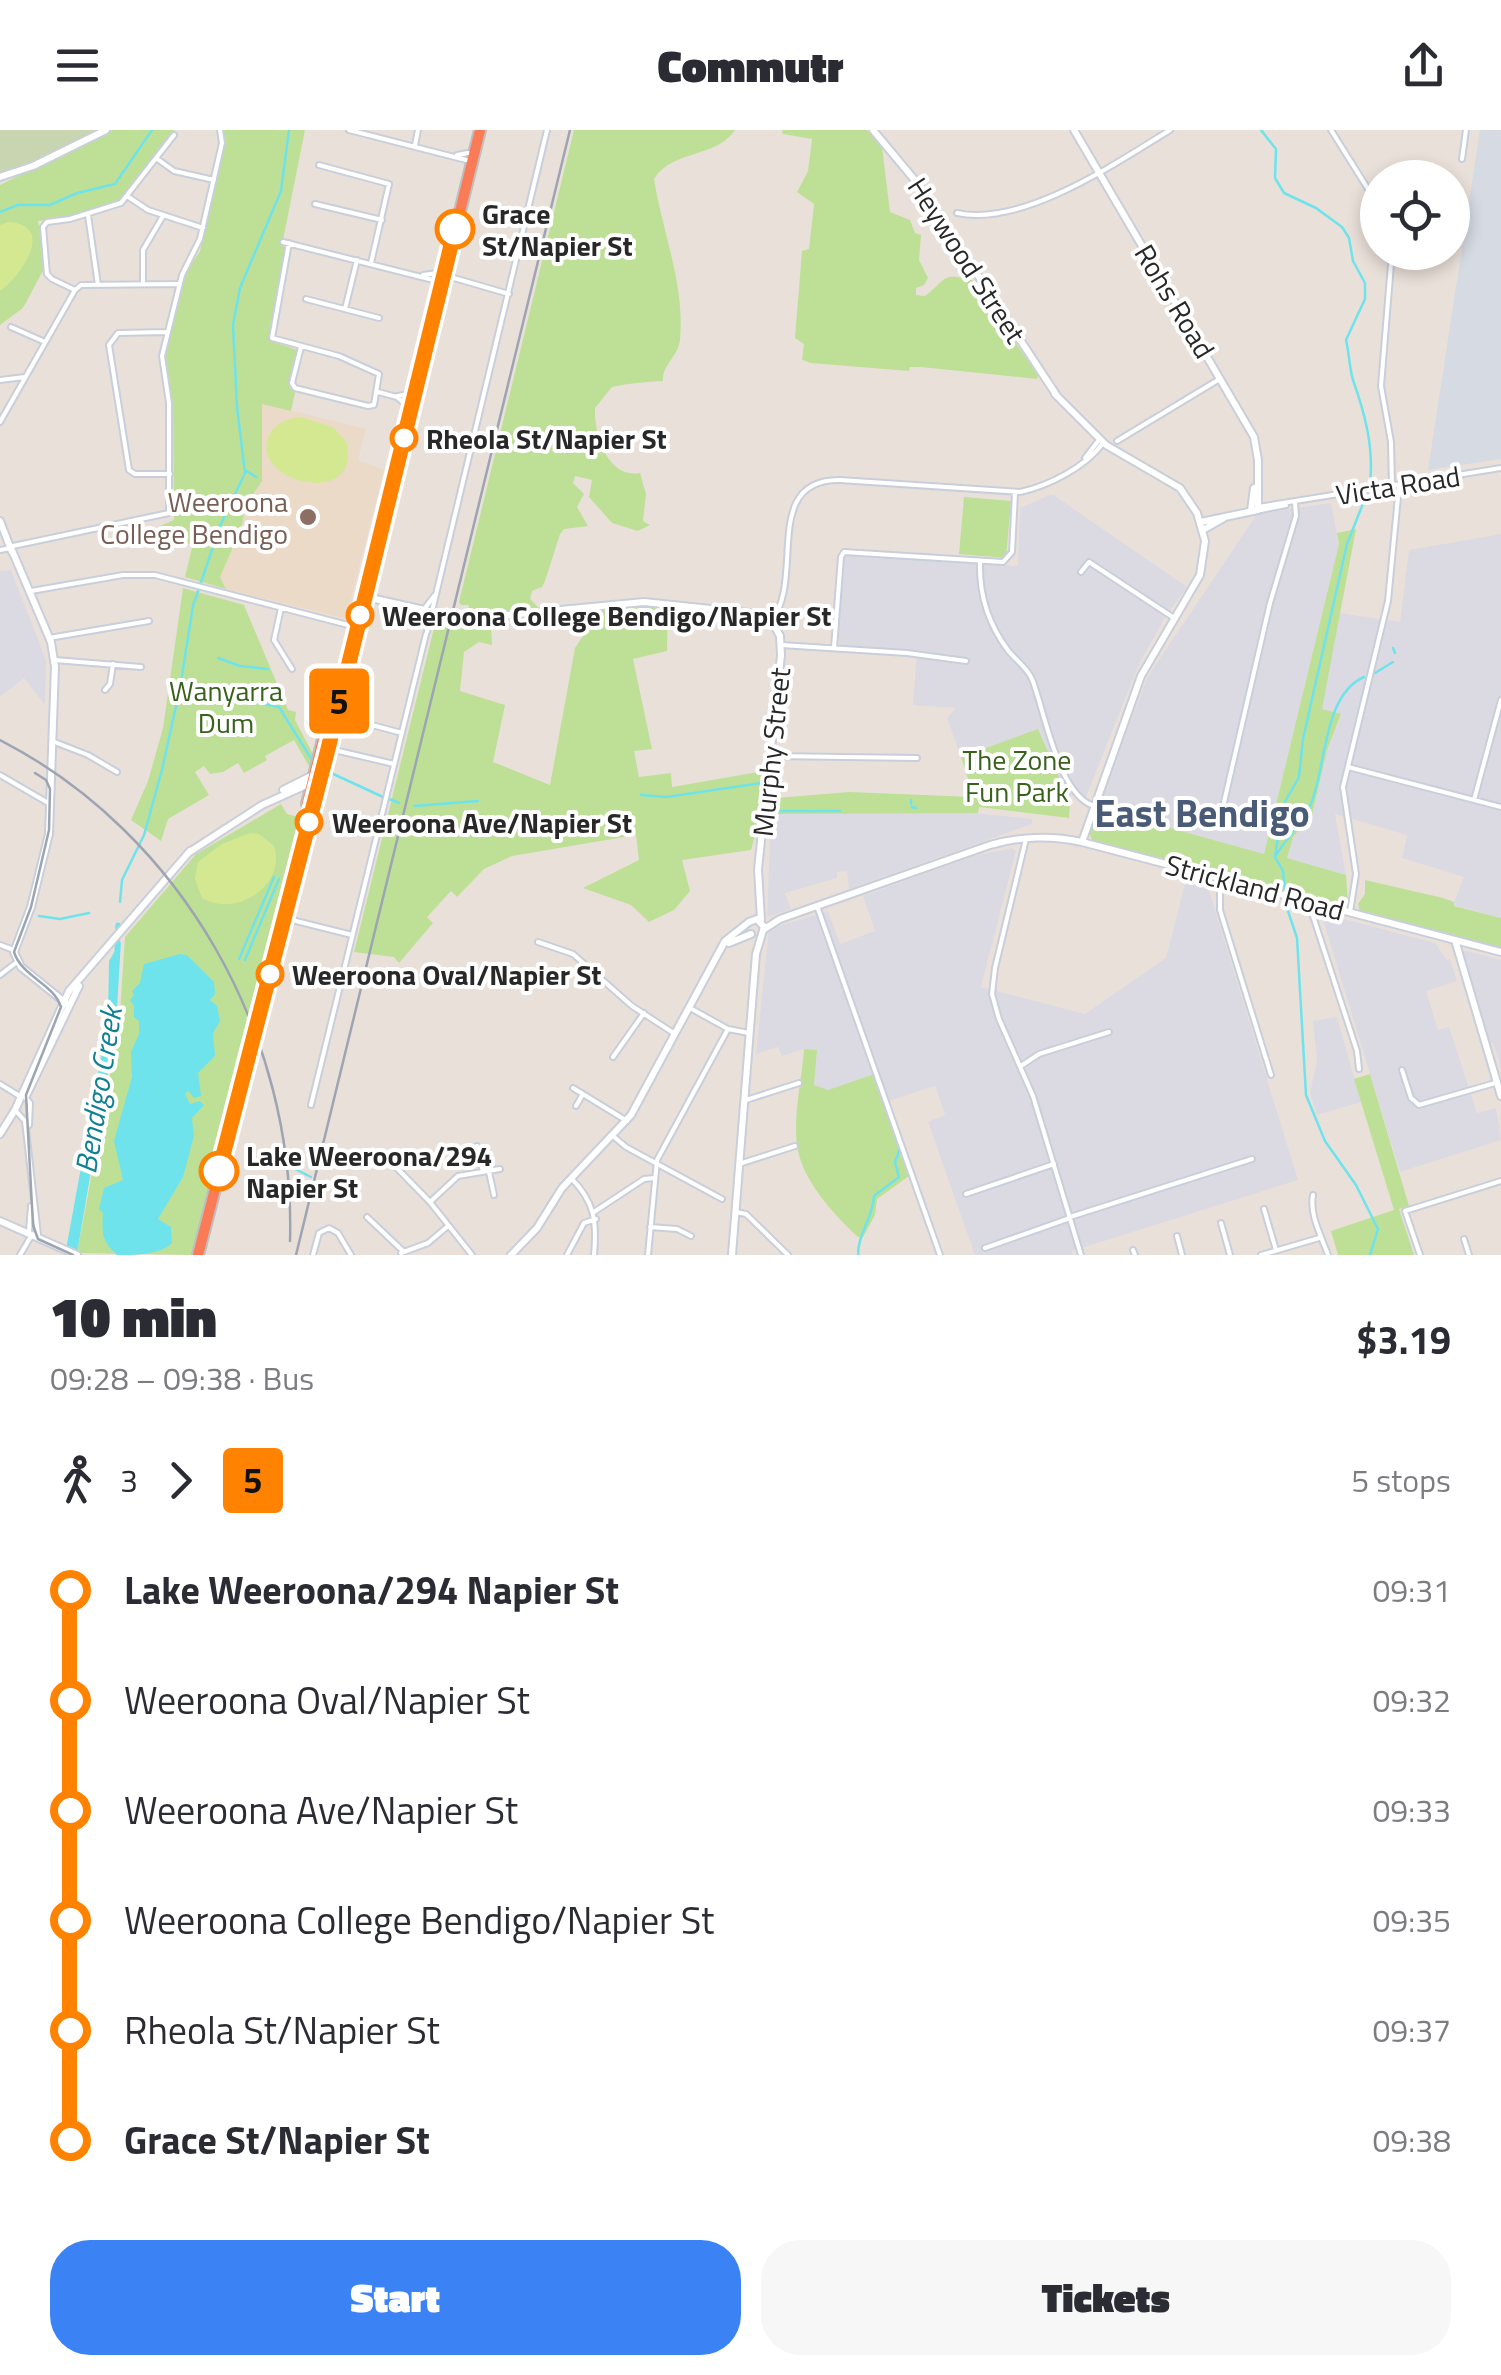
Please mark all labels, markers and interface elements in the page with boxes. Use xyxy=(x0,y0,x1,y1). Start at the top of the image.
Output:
text: Commutr xyxy=(657,31,844,99)
icon: menu xyxy=(50,38,105,93)
icon: share xyxy=(1396,38,1451,93)
map controls xyxy=(1360,160,1470,270)
button: locate xyxy=(1360,160,1470,270)
street label: Heywood Street xyxy=(897,169,1037,352)
place label: Grace St/Napier St xyxy=(482,192,633,267)
marker: Grace St/Napier St xyxy=(436,210,474,248)
street label: Rohs Road xyxy=(1124,236,1226,366)
place label: Rheola St/Napier St xyxy=(426,417,667,460)
marker: Rheola St/Napier St xyxy=(391,425,417,451)
street label: Victa Road xyxy=(1333,454,1463,516)
place label: Weeroona College Bendigo xyxy=(100,480,288,555)
marker: Weeroona College Bendigo xyxy=(297,506,319,528)
place label: Weeroona College Bendigo/Napier St xyxy=(382,594,832,637)
marker: Weeroona College Bendigo/Napier St xyxy=(347,602,373,628)
street label: Murphy Street xyxy=(741,665,801,839)
line badge: 5 xyxy=(306,668,372,734)
park label: Wanyarra Dum xyxy=(169,669,283,744)
text: 5 xyxy=(329,674,349,728)
park label: The Zone Fun Park xyxy=(963,738,1071,813)
district label: East Bendigo xyxy=(1094,784,1310,842)
place label: Weeroona Ave/Napier St xyxy=(332,801,632,844)
marker: Weeroona Ave/Napier St xyxy=(296,809,322,835)
street label: Strickland Road xyxy=(1161,843,1349,931)
place label: Weeroona Oval/Napier St xyxy=(292,953,602,996)
marker: Weeroona Oval/Napier St xyxy=(257,961,283,987)
water label: Bendigo Creek xyxy=(62,1000,134,1177)
place label: Lake Weeroona/294 Napier St xyxy=(246,1134,492,1209)
marker: Lake Weeroona/294 Napier St xyxy=(200,1152,238,1190)
text: 10 min xyxy=(50,1275,217,1358)
text: $3.19 xyxy=(1356,1311,1451,1369)
text: 09:28 – 09:38 · Bus xyxy=(50,1354,314,1402)
icon: walk xyxy=(50,1453,105,1508)
icon: forward xyxy=(153,1453,208,1508)
text: 5 xyxy=(243,1453,263,1507)
text: 3 xyxy=(120,1456,138,1504)
text: 5 stops xyxy=(1351,1456,1451,1504)
text: Lake Weeroona/294 Napier St xyxy=(124,1561,619,1619)
text: 09:31 xyxy=(1372,1566,1451,1614)
text: Weeroona Oval/Napier St xyxy=(124,1671,530,1729)
text: 09:32 xyxy=(1372,1676,1451,1724)
text: Weeroona Ave/Napier St xyxy=(124,1781,518,1839)
text: 09:33 xyxy=(1372,1786,1451,1834)
text: Weeroona College Bendigo/Napier St xyxy=(124,1891,714,1949)
text: 09:35 xyxy=(1372,1896,1451,1944)
text: Rheola St/Napier St xyxy=(124,2001,440,2059)
text: 09:37 xyxy=(1372,2006,1451,2054)
text: Grace St/Napier St xyxy=(124,2111,430,2169)
text: 09:38 xyxy=(1372,2116,1451,2164)
button: Start xyxy=(50,2240,741,2355)
button: Tickets xyxy=(761,2240,1451,2355)

